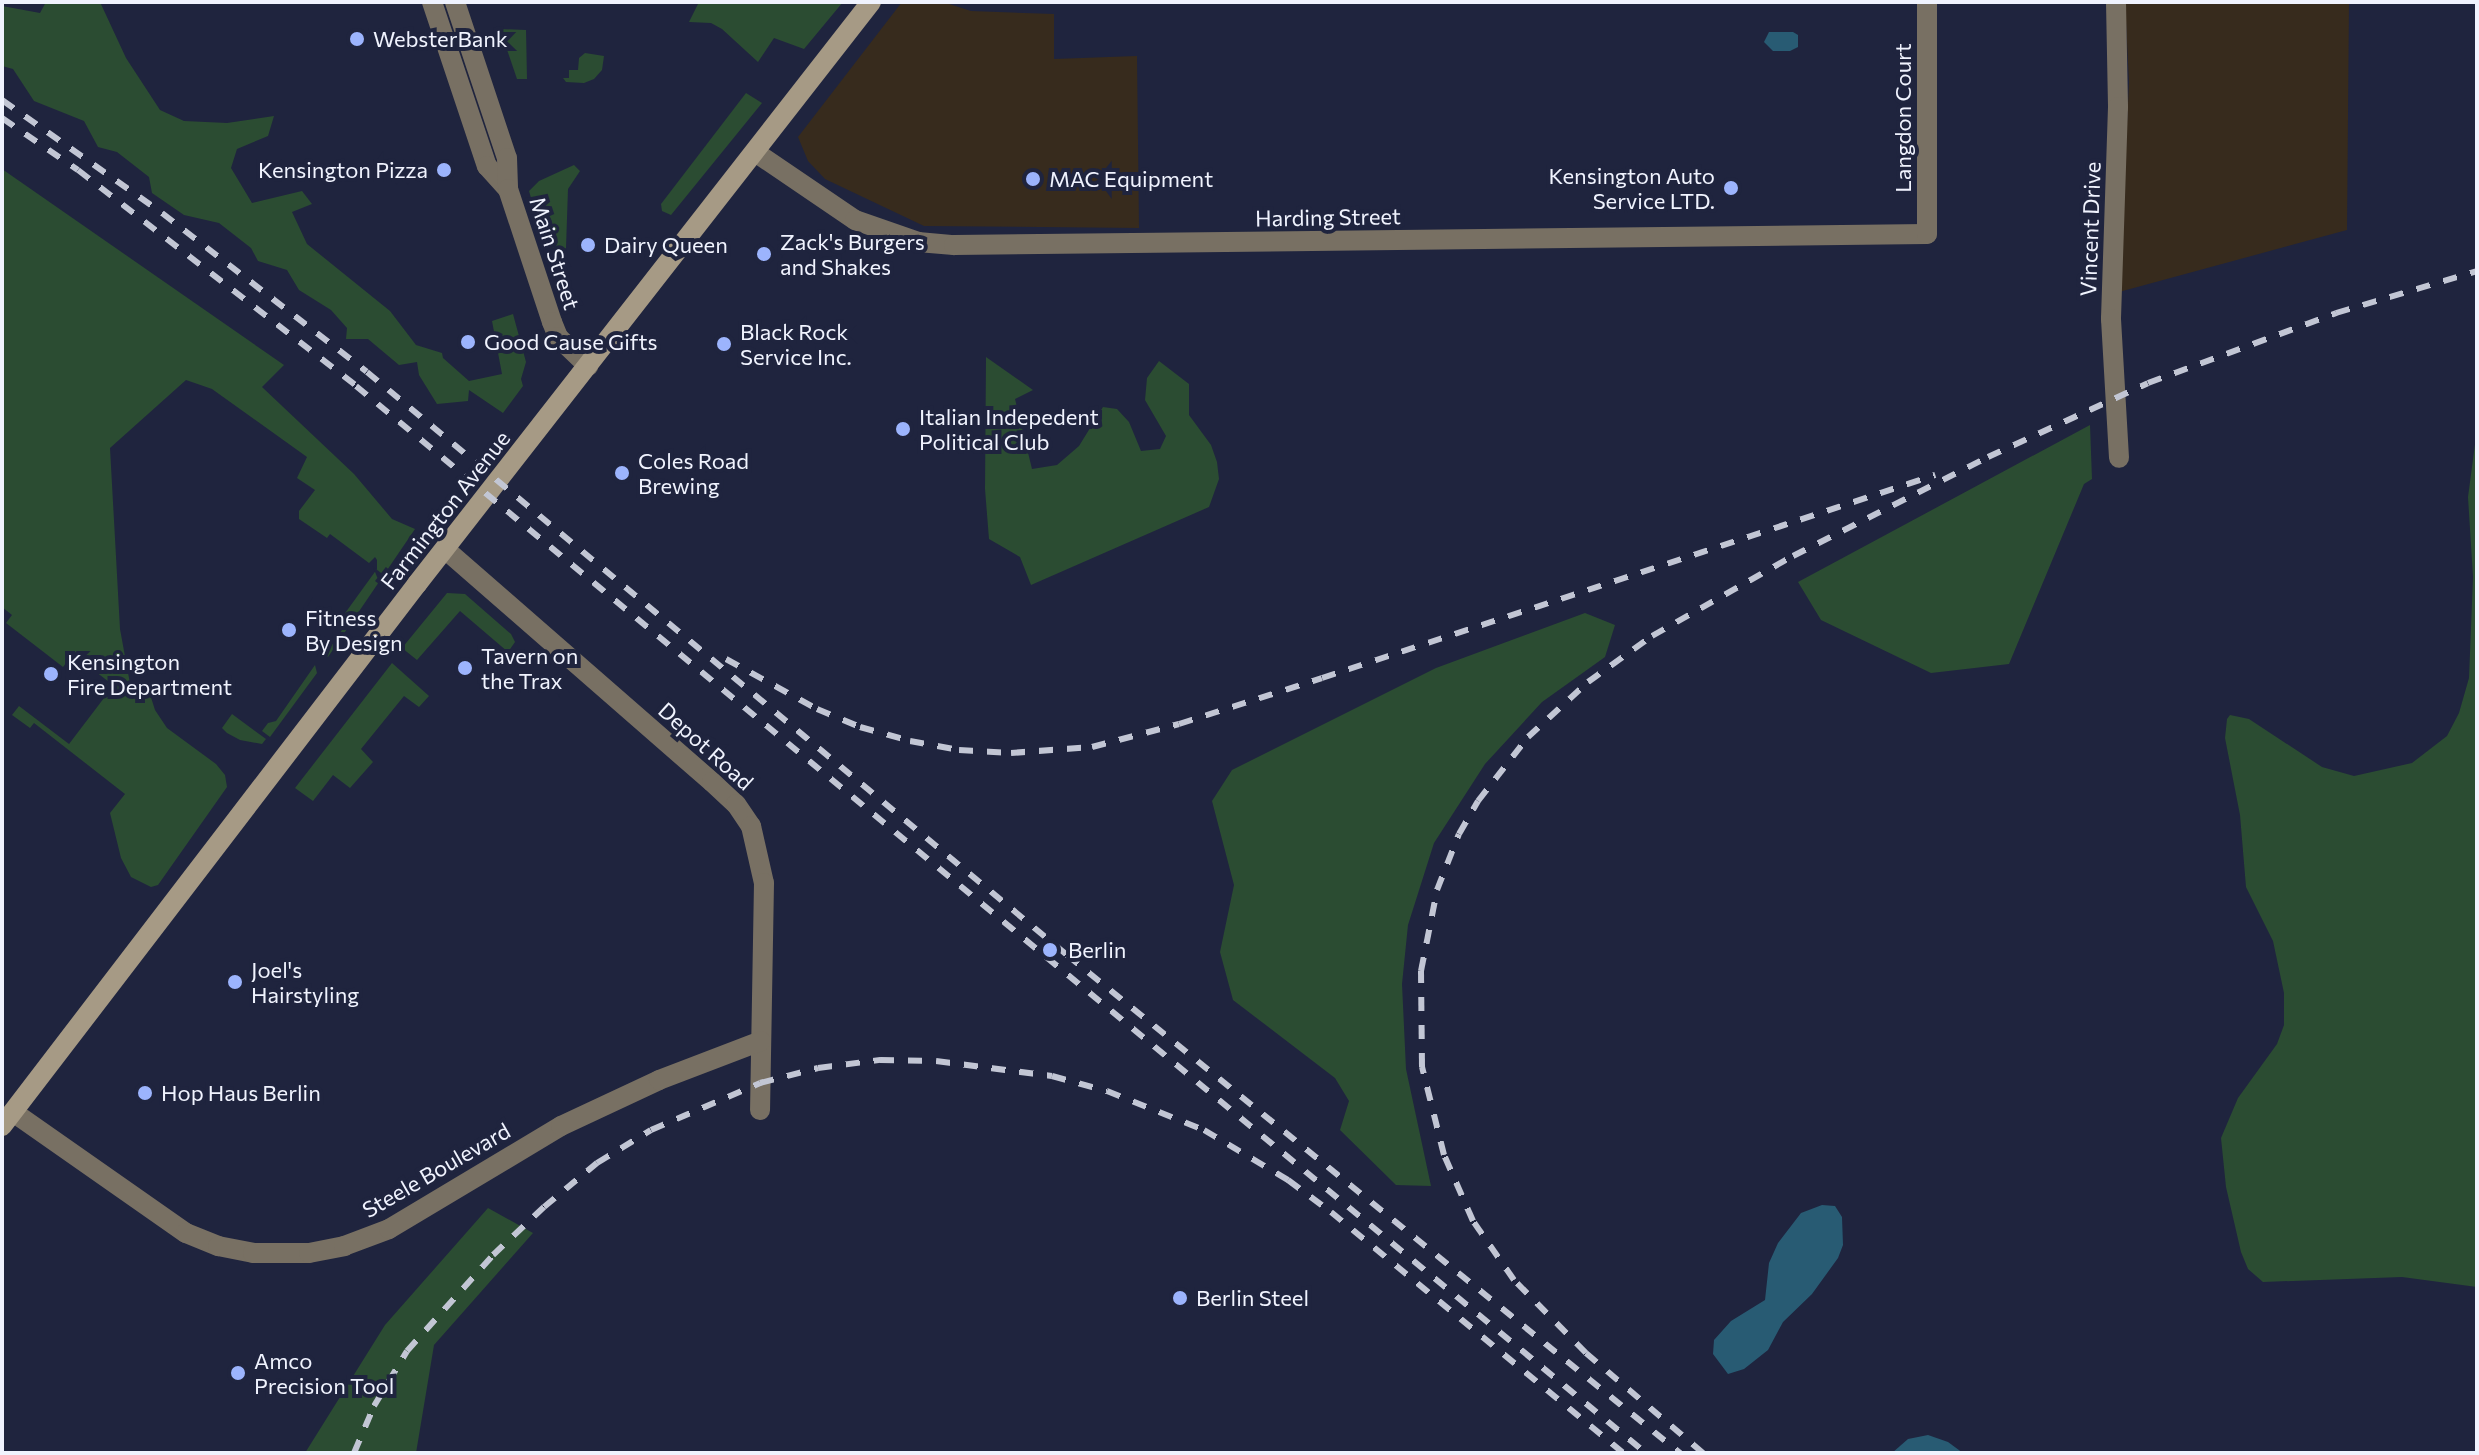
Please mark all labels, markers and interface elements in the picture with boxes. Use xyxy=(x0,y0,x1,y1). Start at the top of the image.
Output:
place label: WebsterBank xyxy=(373,26,508,52)
marker: WebsterBank xyxy=(348,30,366,48)
street label: Langdon Court xyxy=(1890,43,1916,193)
place label: Kensington Pizza xyxy=(258,157,428,183)
marker: Kensington Pizza xyxy=(435,161,453,179)
street label: Vincent Drive xyxy=(2074,161,2106,297)
place label: Kensington Auto Service LTD. xyxy=(1549,162,1715,214)
place label: MAC Equipment xyxy=(1049,166,1213,192)
marker: MAC Equipment xyxy=(1024,170,1042,188)
marker: Kensington Auto Service LTD. xyxy=(1722,179,1740,197)
street label: Main Street xyxy=(524,193,586,313)
street label: Harding Street xyxy=(1255,203,1401,231)
place label: Zack's Burgers and Shakes xyxy=(780,228,925,280)
place label: Dairy Queen xyxy=(604,232,728,258)
marker: Dairy Queen xyxy=(579,236,597,254)
marker: Zack's Burgers and Shakes xyxy=(755,245,773,263)
place label: Black Rock Service Inc. xyxy=(740,318,852,370)
place label: Good Cause Gifts xyxy=(484,329,658,355)
marker: Good Cause Gifts xyxy=(459,333,477,351)
marker: Black Rock Service Inc. xyxy=(715,335,733,353)
place label: Italian Indepedent Political Club xyxy=(919,403,1099,454)
marker: Italian Indepedent Political Club xyxy=(894,420,912,438)
street label: Farmington Avenue xyxy=(375,425,515,595)
place label: Coles Road Brewing xyxy=(638,447,749,498)
marker: Coles Road Brewing xyxy=(613,464,631,482)
place label: Fitness By Design xyxy=(305,604,403,656)
marker: Fitness By Design xyxy=(280,621,298,639)
place label: Tavern on the Trax xyxy=(481,642,578,694)
place label: Kensington Fire Department xyxy=(67,648,232,700)
marker: Tavern on the Trax xyxy=(456,659,474,677)
marker: Kensington Fire Department xyxy=(42,665,60,683)
street label: Depot Road xyxy=(653,697,759,795)
place label: Berlin xyxy=(1068,937,1126,963)
marker: Berlin xyxy=(1039,939,1061,961)
place label: Joel's Hairstyling xyxy=(251,956,359,1008)
marker: Joel's Hairstyling xyxy=(226,973,244,991)
place label: Hop Haus Berlin xyxy=(161,1080,321,1106)
marker: Hop Haus Berlin xyxy=(136,1084,154,1102)
street label: Steele Boulevard xyxy=(357,1117,515,1223)
place label: Berlin Steel xyxy=(1196,1285,1309,1311)
marker: Berlin Steel xyxy=(1171,1289,1189,1307)
place label: Amco Precision Tool xyxy=(254,1347,394,1398)
marker: Amco Precision Tool xyxy=(229,1364,247,1382)

